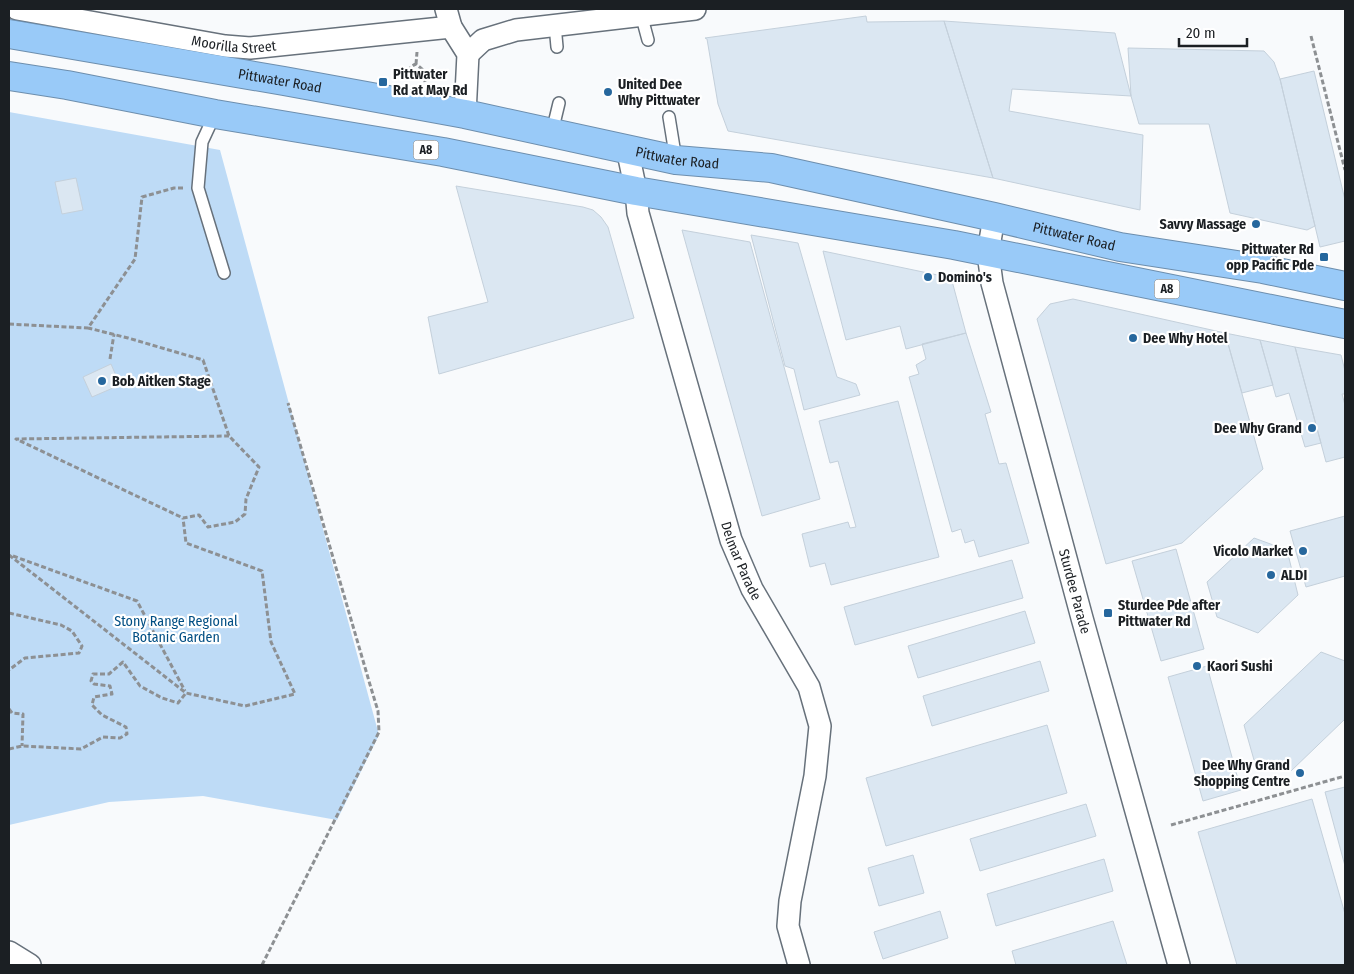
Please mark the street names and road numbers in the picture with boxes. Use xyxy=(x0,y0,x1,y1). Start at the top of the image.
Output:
street label: Moorilla Street xyxy=(190,32,277,57)
street label: Pittwater Road xyxy=(237,65,323,97)
road number: A8 xyxy=(414,140,438,160)
street label: Pittwater Road xyxy=(634,143,720,173)
street label: Pittwater Road xyxy=(1031,219,1117,255)
road number: A8 xyxy=(1154,280,1180,298)
street label: Delmar Parade xyxy=(717,520,765,604)
street label: Sturdee Parade xyxy=(1055,547,1094,636)

